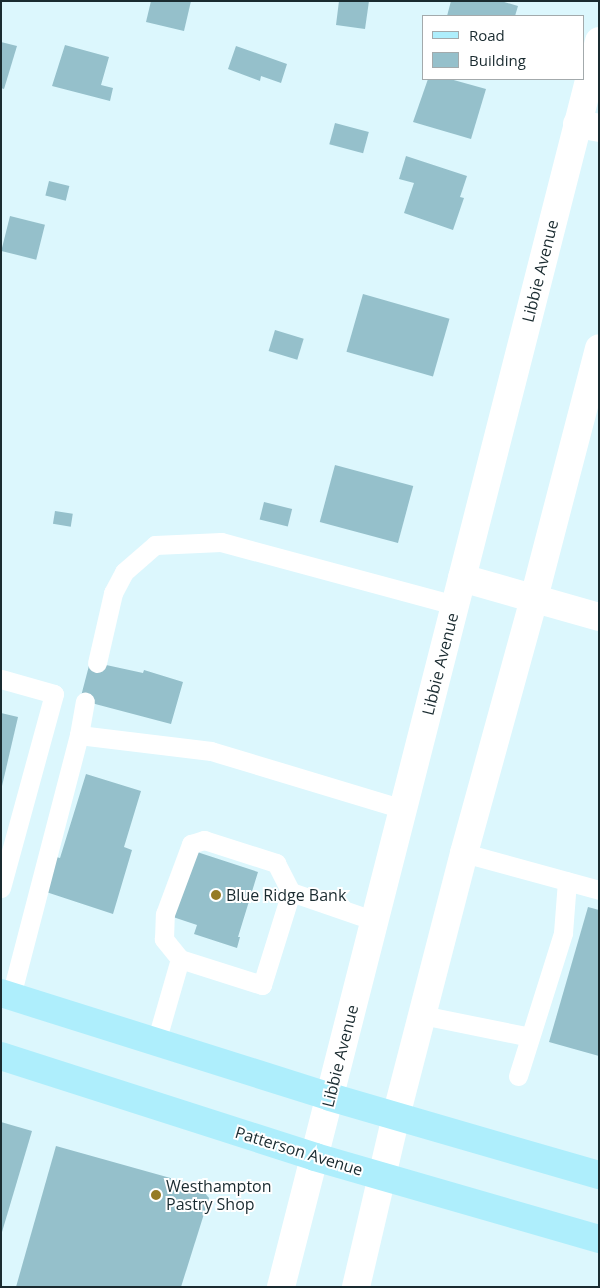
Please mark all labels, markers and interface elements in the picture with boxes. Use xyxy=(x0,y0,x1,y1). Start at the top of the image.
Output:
legend xyxy=(422,15,585,80)
text: Road xyxy=(469,25,505,45)
text: Building xyxy=(469,50,526,70)
street label: Libbie Avenue xyxy=(518,218,562,324)
street label: Libbie Avenue xyxy=(418,611,462,717)
place label: Blue Ridge Bank xyxy=(226,885,346,905)
marker: Blue Ridge Bank xyxy=(210,889,222,901)
street label: Libbie Avenue xyxy=(318,1003,362,1109)
street label: Patterson Avenue xyxy=(233,1122,365,1180)
place label: Westhampton Pastry Shop xyxy=(166,1176,272,1214)
marker: Westhampton Pastry Shop xyxy=(150,1189,162,1201)

